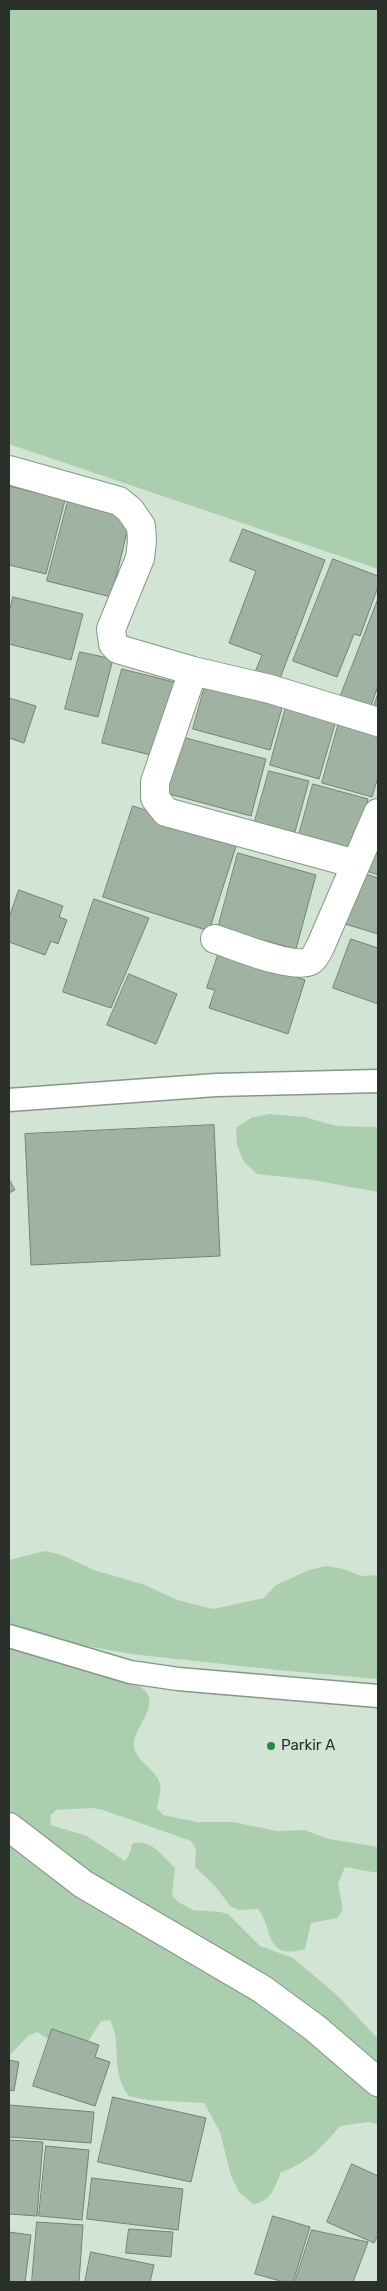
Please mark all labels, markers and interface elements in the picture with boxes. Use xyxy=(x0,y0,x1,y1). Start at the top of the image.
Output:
place label: Parkir A xyxy=(281,1737,335,1755)
marker: Parkir A xyxy=(265,1740,277,1752)

